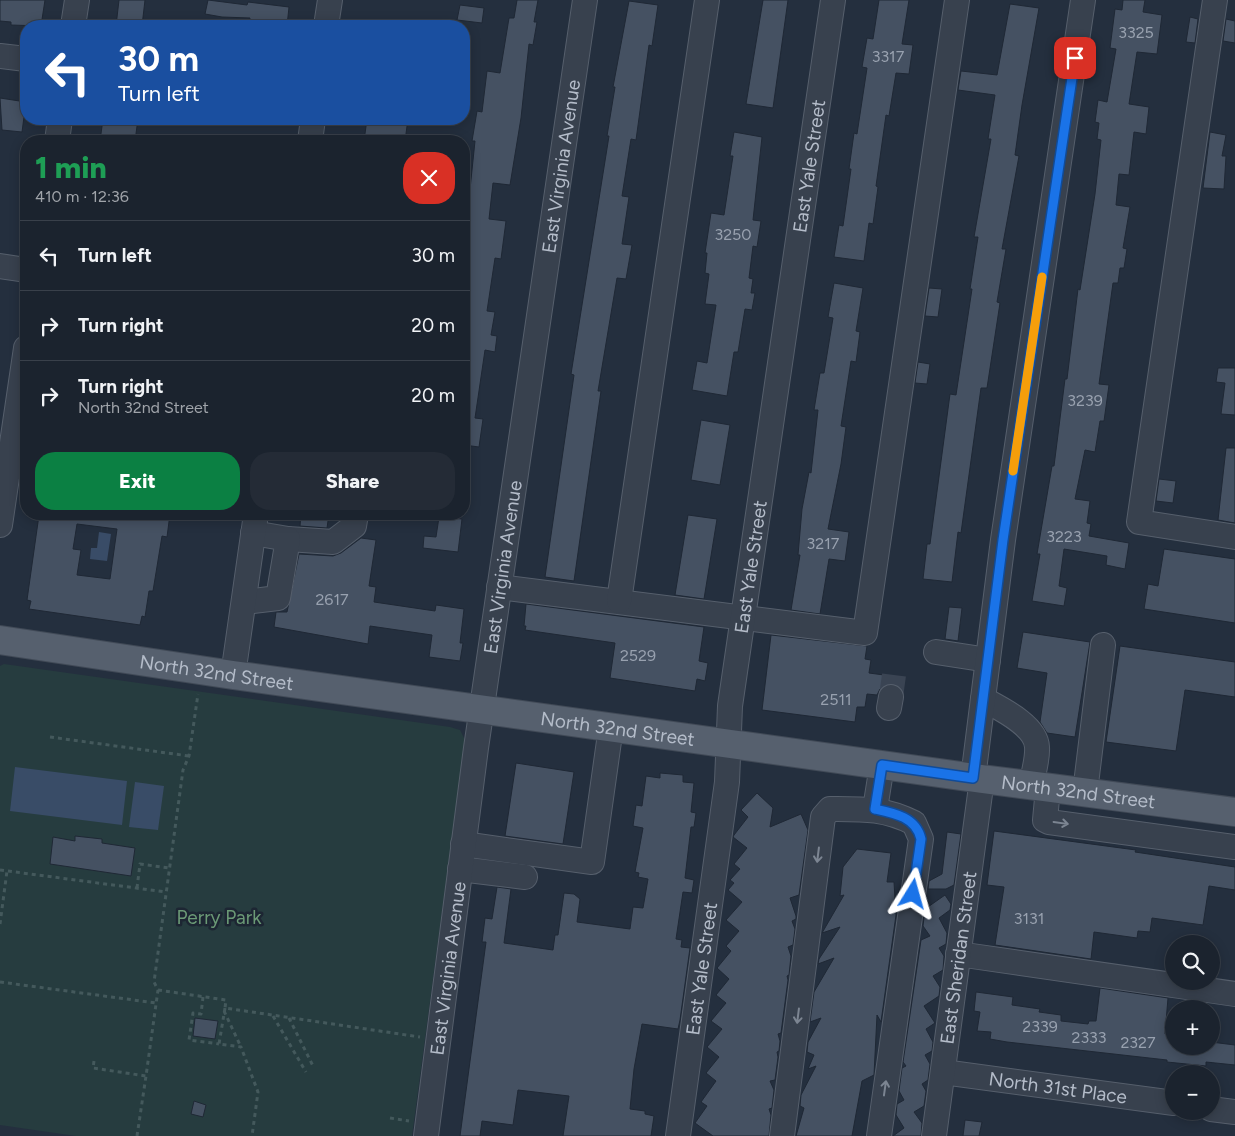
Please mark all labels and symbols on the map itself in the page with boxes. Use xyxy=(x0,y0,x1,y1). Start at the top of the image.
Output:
house number: 3325 xyxy=(1118,23,1154,42)
pin xyxy=(1054,37,1096,79)
house number: 3317 xyxy=(872,47,905,66)
street label: East Virginia Avenue xyxy=(537,78,585,255)
street label: East Yale Street xyxy=(788,98,830,234)
house number: 3250 xyxy=(714,225,752,244)
house number: 3239 xyxy=(1067,391,1103,410)
street label: East Virginia Avenue xyxy=(478,479,526,655)
street label: East Yale Street xyxy=(729,499,771,635)
house number: 3223 xyxy=(1046,527,1082,546)
house number: 3217 xyxy=(807,534,840,553)
house number: 2617 xyxy=(315,590,349,609)
house number: 2529 xyxy=(620,646,656,665)
street label: North 32nd Street xyxy=(138,650,295,695)
house number: 2511 xyxy=(820,690,852,709)
street label: North 32nd Street xyxy=(539,706,696,750)
street label: North 32nd Street xyxy=(1000,770,1157,813)
one-way arrow xyxy=(1053,819,1069,829)
one-way arrow xyxy=(813,847,823,863)
position arrow xyxy=(886,867,938,919)
street label: East Sheridan Street xyxy=(935,870,981,1046)
street label: East Virginia Avenue xyxy=(425,880,470,1057)
street label: East Yale Street xyxy=(681,901,722,1037)
park label: Perry Park xyxy=(177,906,262,929)
house number: 3131 xyxy=(1014,909,1044,928)
one-way arrow xyxy=(792,1008,802,1024)
house number: 2339 xyxy=(1022,1017,1058,1036)
house number: 2333 xyxy=(1071,1028,1107,1047)
house number: 2327 xyxy=(1120,1033,1156,1052)
street label: North 31st Place xyxy=(987,1067,1128,1108)
one-way arrow xyxy=(881,1080,891,1096)

